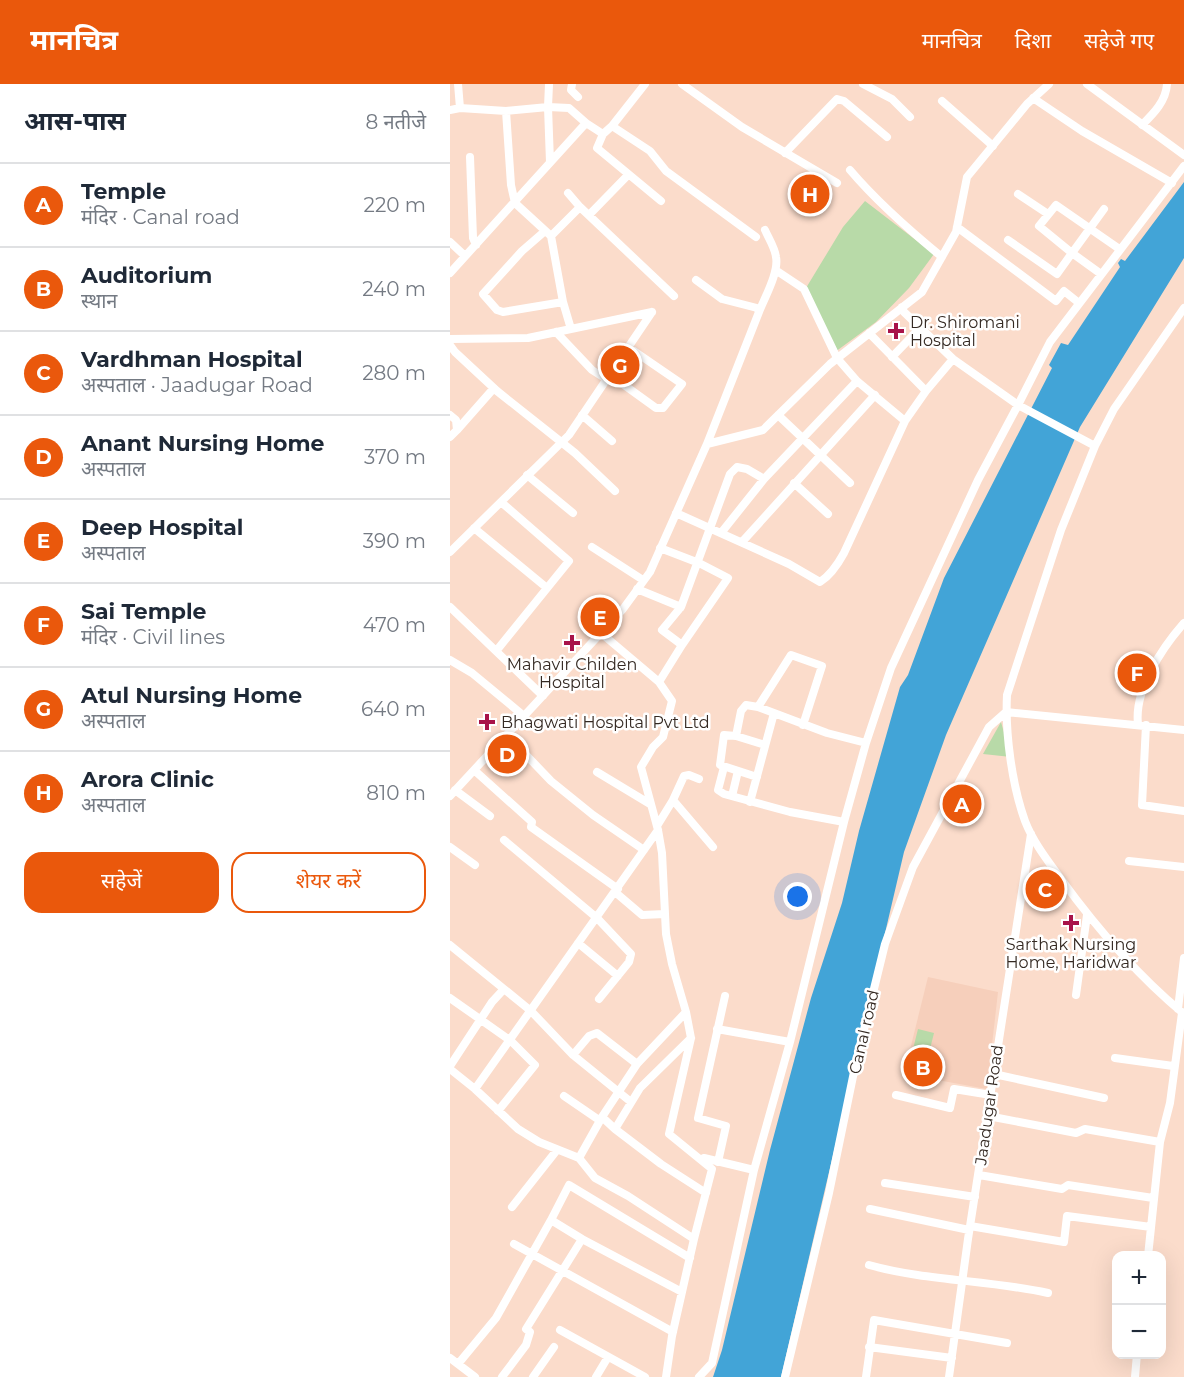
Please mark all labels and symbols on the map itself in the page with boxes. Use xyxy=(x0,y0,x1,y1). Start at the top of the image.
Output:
pin: H xyxy=(790,172,830,216)
place label: Dr. Shiromani Hospital xyxy=(910,313,1020,350)
marker: Dr. Shiromani Hospital xyxy=(887,322,905,340)
pin: G xyxy=(600,342,640,388)
pin: E xyxy=(580,594,620,640)
marker: Mahavir Childen Hospital xyxy=(563,634,581,652)
pin: F xyxy=(1118,650,1156,696)
place label: Mahavir Childen Hospital xyxy=(507,655,637,692)
marker: Bhagwati Hospital Pvt Ltd xyxy=(478,713,496,731)
place label: Bhagwati Hospital Pvt Ltd xyxy=(501,713,710,732)
pin: D xyxy=(488,732,526,776)
pin: A xyxy=(942,782,982,826)
pin: C xyxy=(1026,866,1064,912)
your location xyxy=(783,882,812,911)
marker: Sarthak Nursing Home, Haridwar xyxy=(1062,914,1080,932)
place label: Sarthak Nursing Home, Haridwar xyxy=(1006,935,1136,972)
street label: Canal road xyxy=(845,988,883,1076)
pin: B xyxy=(904,1044,942,1090)
street label: Jaadugar Road xyxy=(971,1044,1007,1167)

